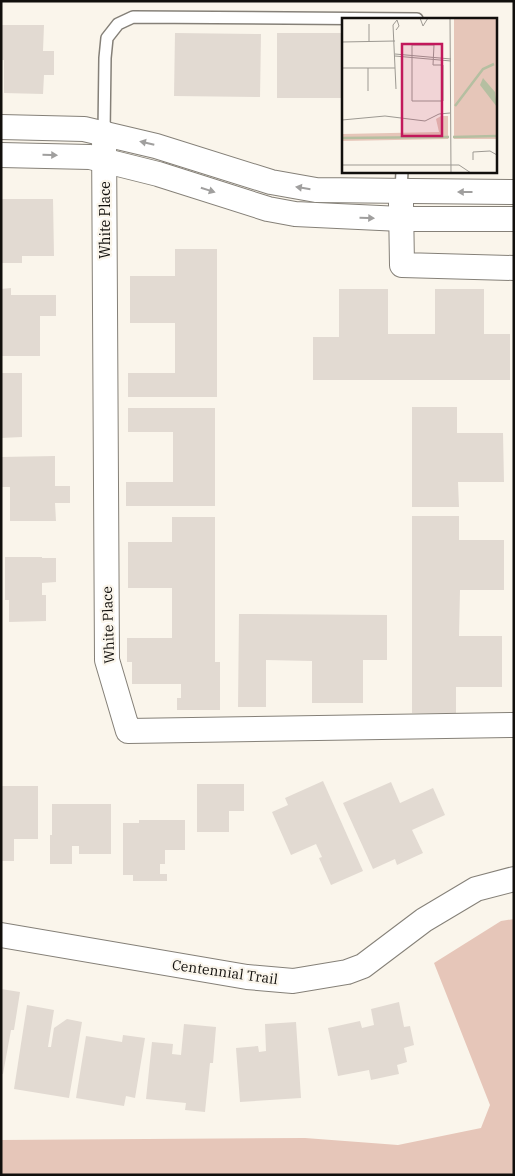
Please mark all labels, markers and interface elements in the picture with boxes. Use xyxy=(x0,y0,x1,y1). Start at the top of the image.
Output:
inset map xyxy=(342,18,498,172)
one-way arrow xyxy=(139,139,154,147)
one-way arrow xyxy=(42,152,58,160)
street label: White Place xyxy=(96,181,114,259)
one-way arrow xyxy=(294,184,310,192)
one-way arrow xyxy=(201,186,216,194)
one-way arrow xyxy=(457,188,473,196)
one-way arrow xyxy=(359,214,375,222)
street label: White Place xyxy=(98,586,118,664)
street label: Centennial Trail xyxy=(171,956,279,988)

